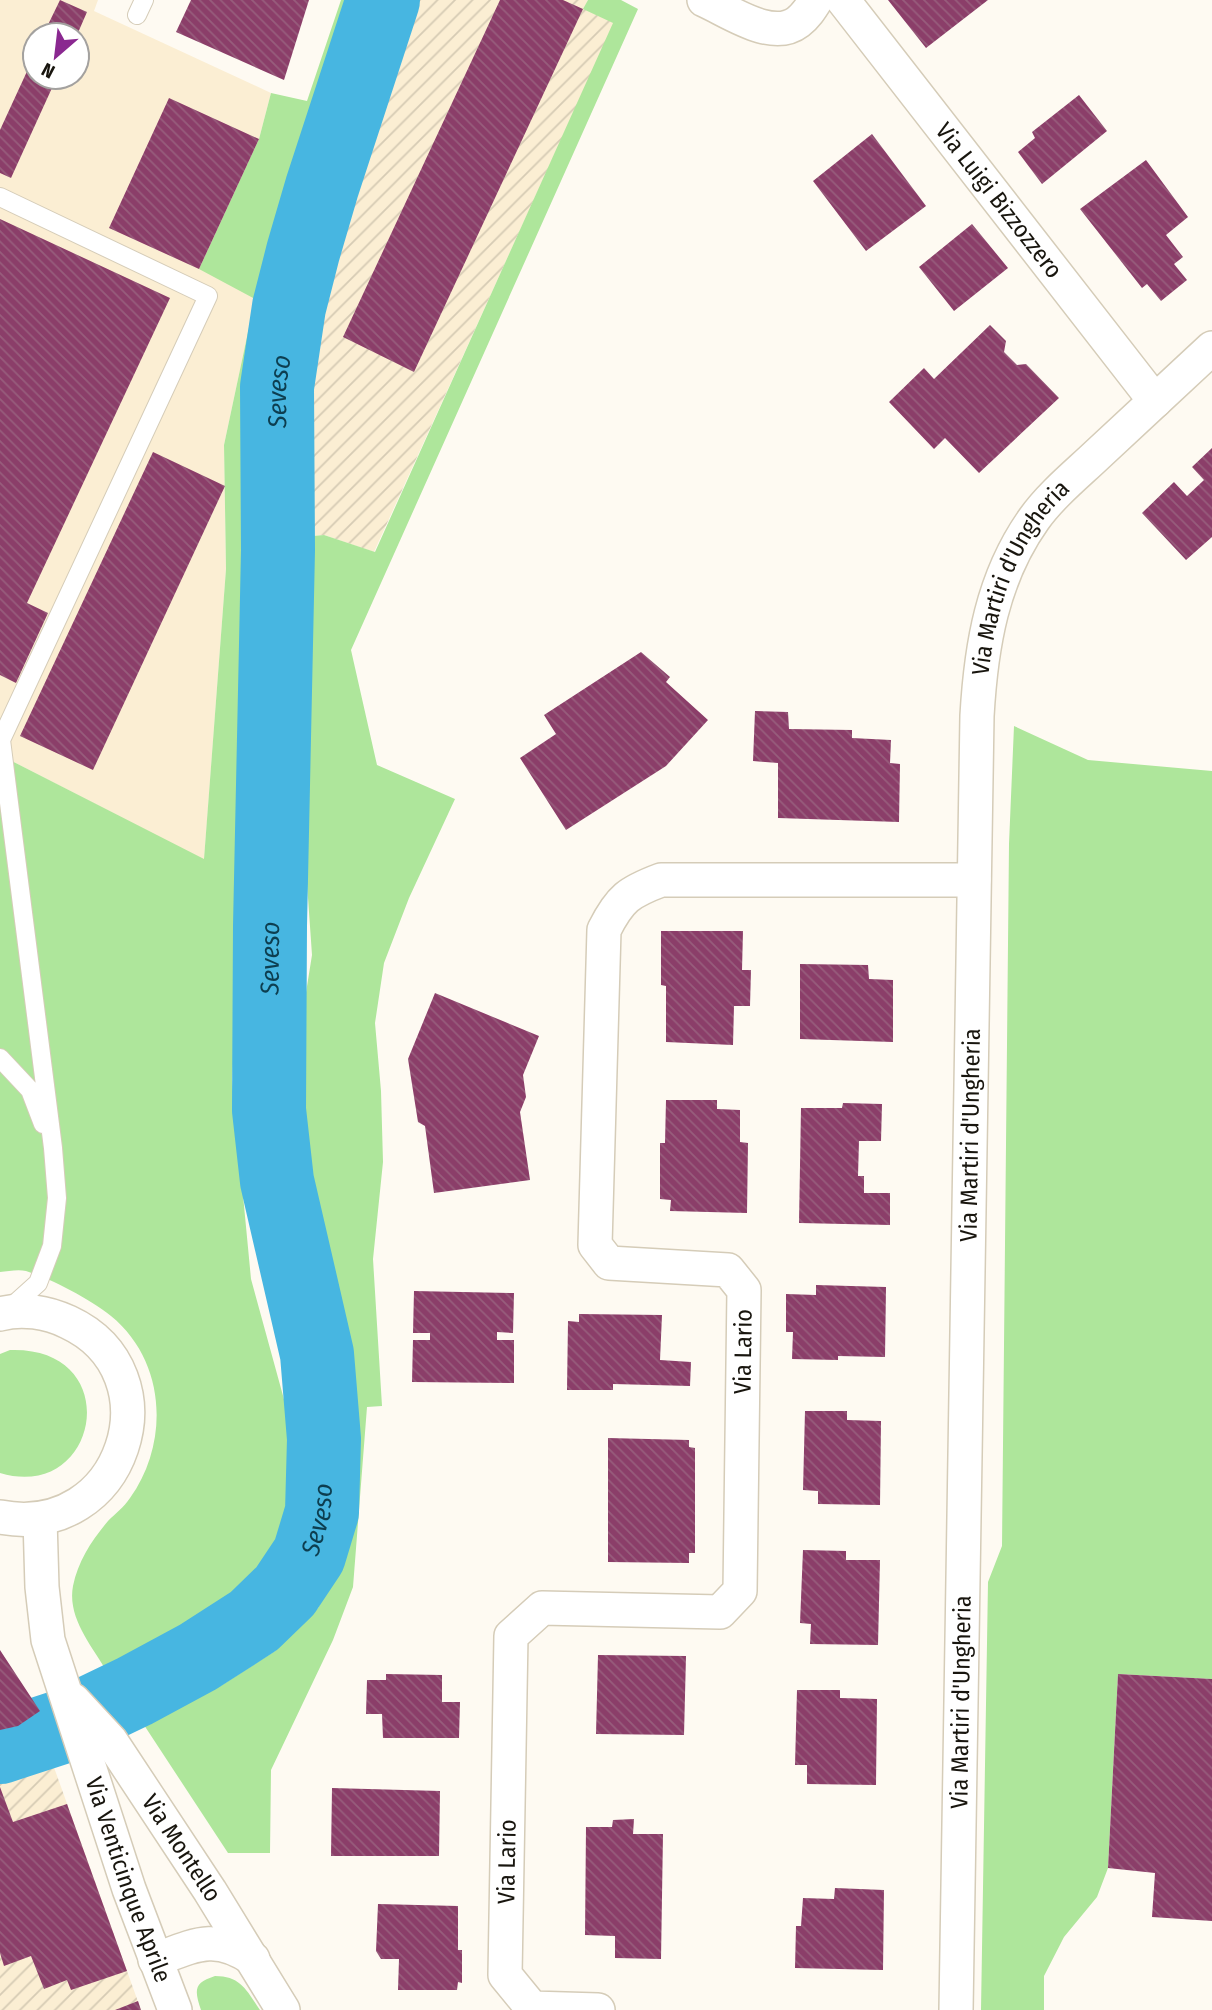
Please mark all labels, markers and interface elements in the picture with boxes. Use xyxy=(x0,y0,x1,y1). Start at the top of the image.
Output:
north arrow xyxy=(21,21,91,91)
text: N xyxy=(38,58,59,83)
street label: Via Luigi Bizzozzero xyxy=(930,117,1068,284)
water label: Seveso xyxy=(261,353,297,429)
street label: Via Martiri d'Ungheria xyxy=(966,474,1075,677)
water label: Seveso xyxy=(254,922,286,996)
street label: Via Martiri d'Ungheria xyxy=(954,1028,986,1242)
street label: Via Lario xyxy=(729,1309,758,1394)
water label: Seveso xyxy=(294,1483,338,1560)
street label: Via Martiri d'Ungheria xyxy=(945,1595,977,1809)
street label: Via Venticinque Aprile xyxy=(79,1773,177,1986)
street label: Via Montello xyxy=(136,1789,227,1907)
street label: Via Lario xyxy=(492,1819,522,1904)

